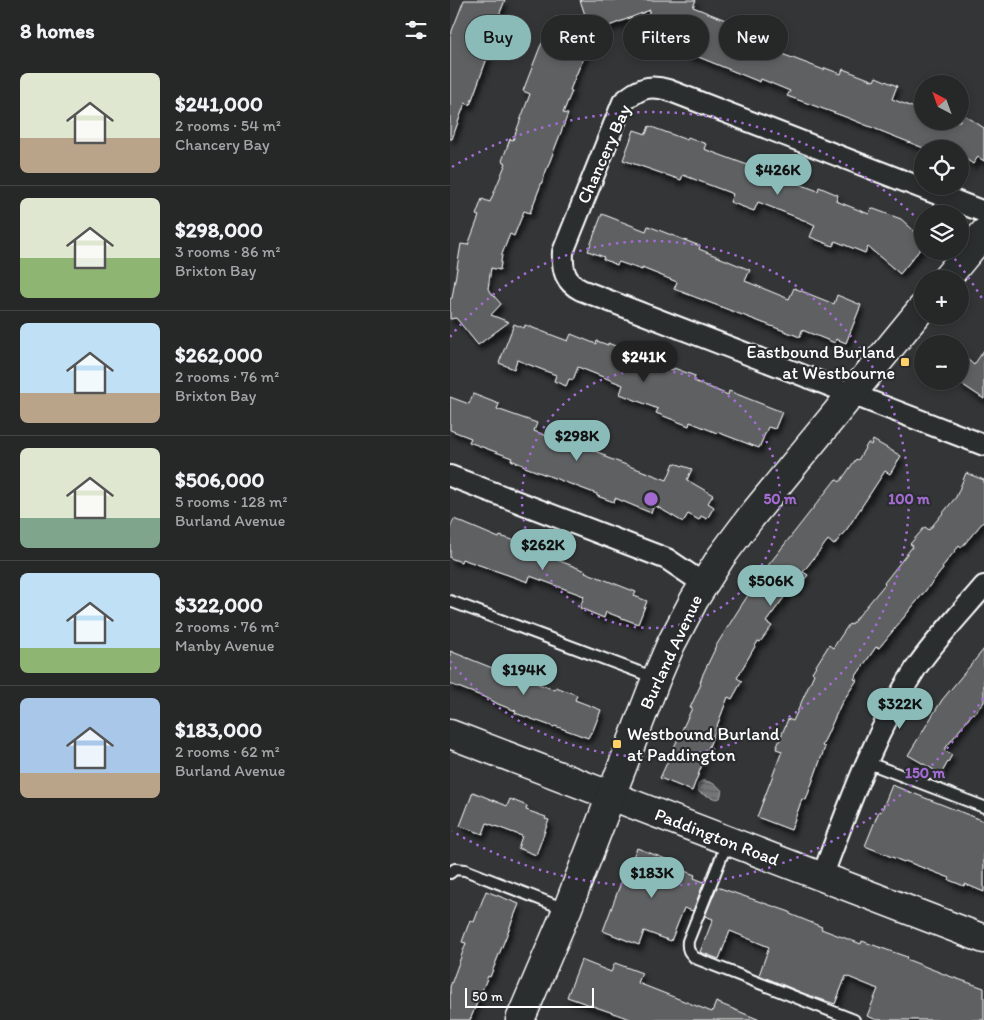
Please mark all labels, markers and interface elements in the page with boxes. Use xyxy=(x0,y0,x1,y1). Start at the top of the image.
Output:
chip: Buy xyxy=(465,15,531,60)
chip: Rent xyxy=(541,15,613,60)
chip: Filters xyxy=(623,15,709,60)
chip: New xyxy=(719,15,788,60)
icon: filters xyxy=(402,16,430,44)
text: 8 homes xyxy=(20,18,95,43)
north arrow xyxy=(914,75,969,130)
map controls xyxy=(914,75,969,390)
text: $241,000 xyxy=(175,91,263,116)
icon: home xyxy=(60,93,120,153)
street label: Chancery Bay xyxy=(572,101,636,207)
text: 2 rooms · 54 m² xyxy=(175,116,281,135)
text: Chancery Bay xyxy=(175,135,270,154)
button: locate xyxy=(914,140,969,195)
pin: $426K xyxy=(743,154,813,196)
text: $426K xyxy=(756,160,800,179)
button: layers xyxy=(914,205,969,260)
text: $298,000 xyxy=(175,217,263,242)
icon: home xyxy=(60,218,120,278)
text: 3 rooms · 86 m² xyxy=(175,242,280,261)
text: Brixton Bay xyxy=(175,261,256,280)
button: + xyxy=(914,270,969,325)
button: − xyxy=(914,335,969,390)
pin: $241K xyxy=(609,340,679,383)
place label: Eastbound Burland at Westbourne xyxy=(746,341,895,384)
text: $262,000 xyxy=(175,342,263,367)
icon: home xyxy=(60,343,120,403)
text: $241K xyxy=(622,347,666,366)
marker: Eastbound Burland at Westbourne xyxy=(899,356,911,368)
text: 2 rooms · 76 m² xyxy=(175,367,279,386)
text: Brixton Bay xyxy=(175,386,256,405)
pin: $298K xyxy=(542,420,612,462)
text: $298K xyxy=(555,426,599,445)
text: $506,000 xyxy=(175,467,265,492)
icon: home xyxy=(60,468,120,528)
centre of rings xyxy=(642,490,660,508)
text: 50 m xyxy=(763,490,797,508)
text: 100 m xyxy=(888,490,930,508)
text: 5 rooms · 128 m² xyxy=(175,492,287,511)
text: Burland Avenue xyxy=(175,511,285,530)
pin: $262K xyxy=(508,528,578,571)
text: $262K xyxy=(521,535,565,554)
pin: $506K xyxy=(736,564,806,607)
text: $506K xyxy=(748,571,794,590)
street label: Burland Avenue xyxy=(635,591,707,713)
text: $322,000 xyxy=(175,592,263,617)
icon: home xyxy=(60,593,120,653)
text: 2 rooms · 76 m² xyxy=(175,617,279,636)
text: Manby Avenue xyxy=(175,636,274,655)
pin: $194K xyxy=(489,654,559,696)
text: $194K xyxy=(502,660,546,679)
pin: $322K xyxy=(865,688,935,730)
text: $322K xyxy=(878,694,922,713)
text: $183,000 xyxy=(175,717,262,742)
icon: home xyxy=(60,718,120,778)
place label: Westbound Burland at Paddington xyxy=(627,723,780,766)
marker: Westbound Burland at Paddington xyxy=(611,738,623,750)
text: 2 rooms · 62 m² xyxy=(175,742,280,761)
text: Burland Avenue xyxy=(175,761,285,780)
text: 150 m xyxy=(905,764,945,782)
street label: Paddington Road xyxy=(652,803,782,871)
pin: $183K xyxy=(617,856,687,899)
text: $183K xyxy=(630,863,674,882)
scale bar xyxy=(465,985,594,1008)
text: 50 m xyxy=(472,988,503,1005)

